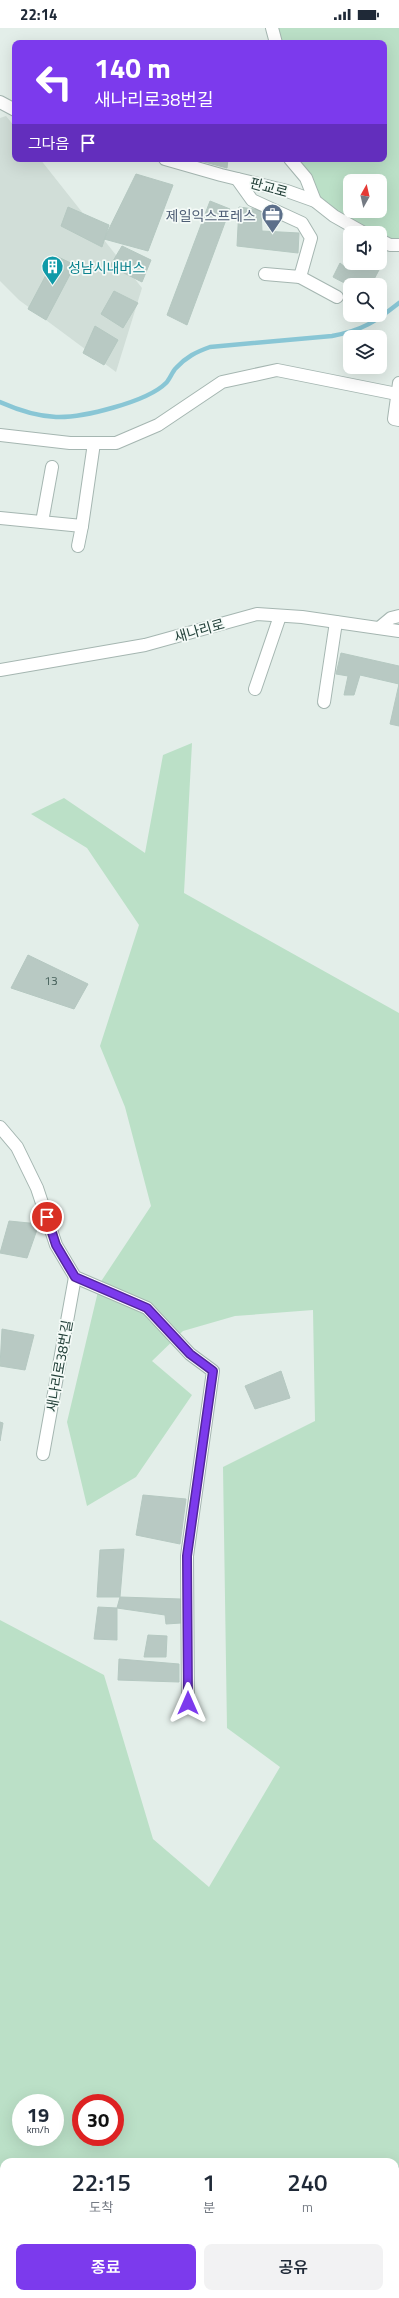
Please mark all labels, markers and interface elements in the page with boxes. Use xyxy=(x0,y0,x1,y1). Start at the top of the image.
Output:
text: 22:14 xyxy=(20,3,57,26)
text: 140 m xyxy=(94,46,171,89)
icon: left xyxy=(28,56,80,108)
text: 새나리로38번길 xyxy=(94,86,214,113)
text: 그다음 xyxy=(28,132,69,155)
icon: arrive xyxy=(77,132,99,154)
street label: 판교로 xyxy=(248,172,290,202)
north arrow xyxy=(343,174,387,218)
map controls xyxy=(343,174,387,374)
office icon: 제일익스프레스 xyxy=(259,202,285,235)
place label: 제일익스프레스 xyxy=(166,205,256,226)
button: sound xyxy=(343,226,387,270)
building icon: 성남시내버스 xyxy=(39,254,65,287)
place label: 성남시내버스 xyxy=(68,257,145,278)
button: search xyxy=(343,278,387,322)
button: layers xyxy=(343,330,387,374)
street label: 새나리로 xyxy=(171,613,227,647)
house number: 13 xyxy=(44,971,58,990)
pin xyxy=(30,1200,64,1234)
icon: arrive xyxy=(36,1206,58,1228)
street label: 새나리로38번길 xyxy=(41,1318,77,1414)
position arrow xyxy=(167,1682,209,1724)
speed limit sign: 30 xyxy=(72,2094,124,2146)
text: 19 xyxy=(27,2099,49,2130)
text: km/h xyxy=(27,2122,49,2137)
text: 22:15 xyxy=(71,2164,131,2200)
text: 1 xyxy=(202,2164,216,2200)
text: 240 xyxy=(287,2164,328,2200)
text: 도착 xyxy=(89,2197,113,2217)
text: 분 xyxy=(203,2197,215,2217)
text: m xyxy=(302,2197,313,2217)
button: 종료 xyxy=(16,2244,196,2290)
button: 공유 xyxy=(204,2244,383,2290)

